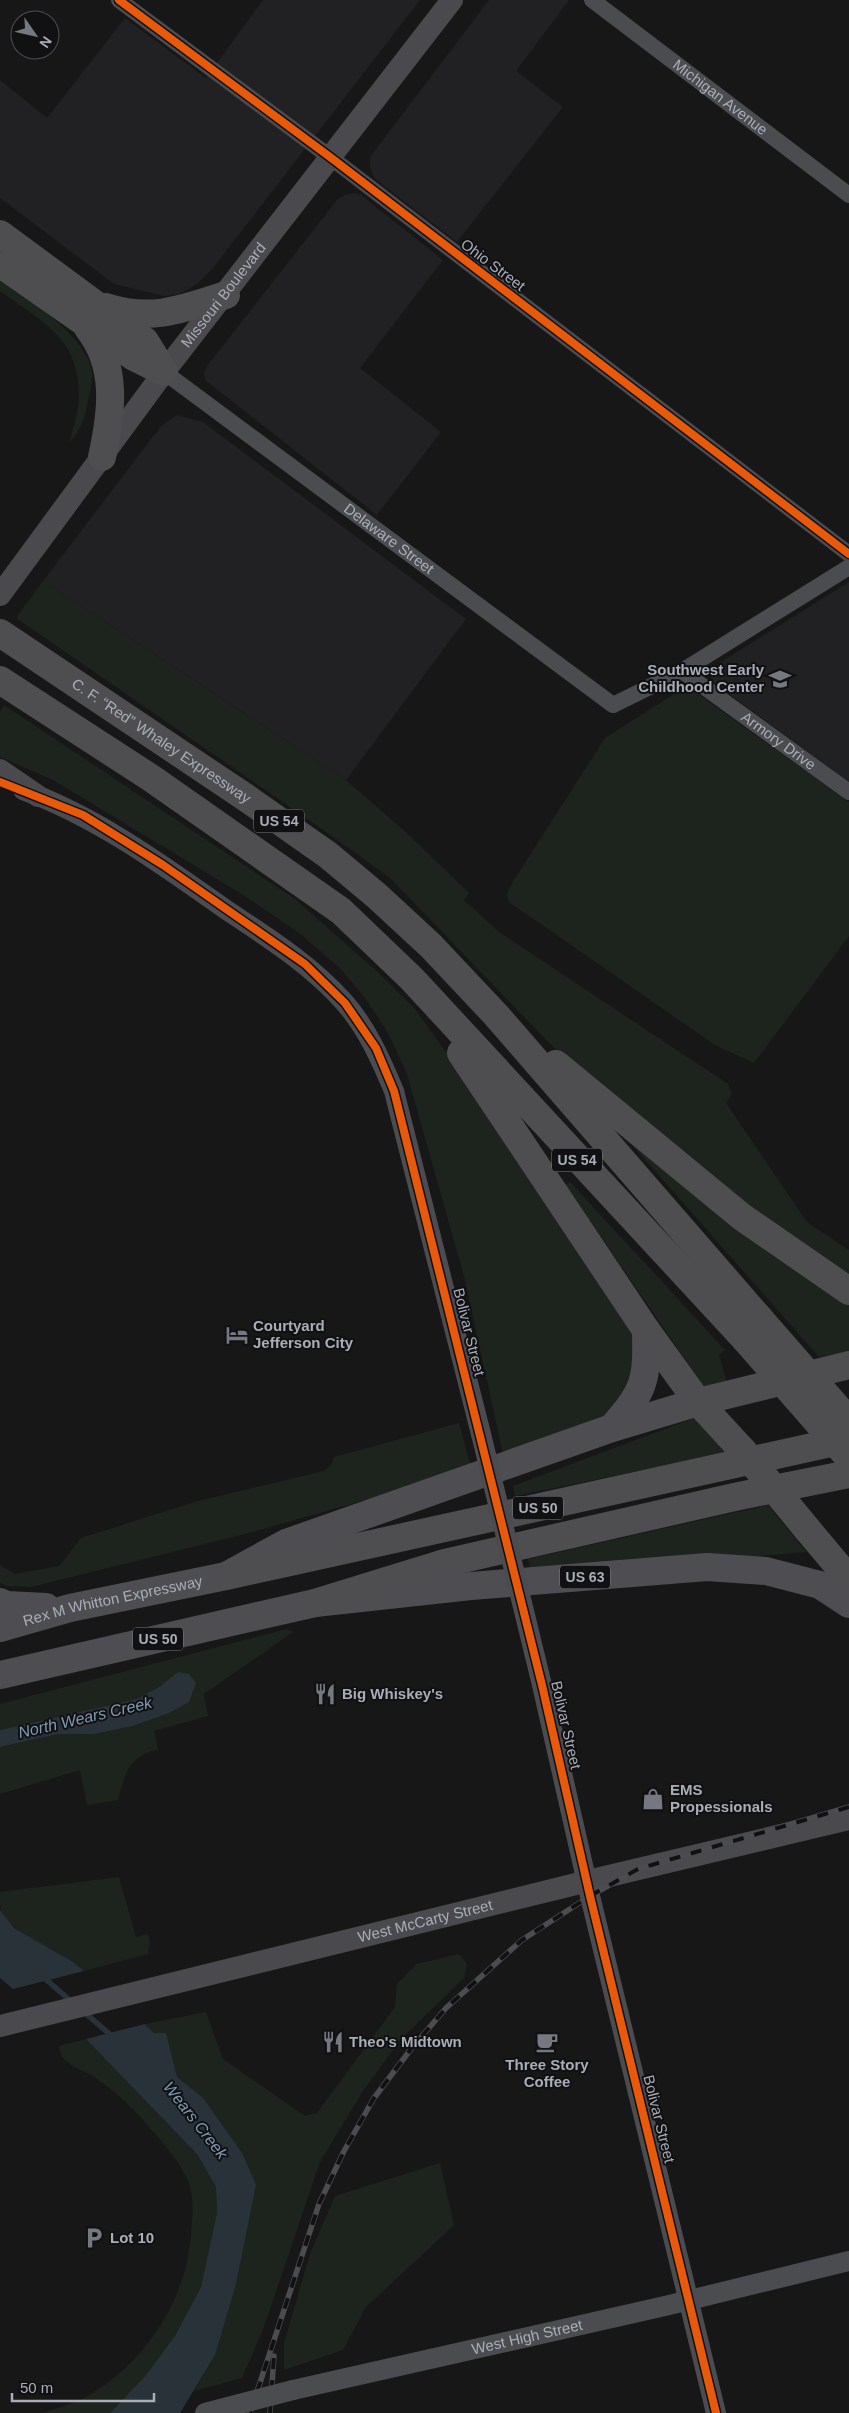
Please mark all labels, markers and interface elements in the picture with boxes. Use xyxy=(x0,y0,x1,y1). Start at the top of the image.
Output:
north arrow xyxy=(10,10,60,60)
text: N xyxy=(36,34,55,51)
street label: Michigan Avenue xyxy=(670,56,771,138)
street label: Ohio Street xyxy=(458,235,529,295)
street label: Missouri Boulevard xyxy=(177,239,269,351)
street label: Delaware Street xyxy=(341,500,438,578)
place label: Southwest Early Childhood Center xyxy=(638,661,765,695)
school or university icon: Southwest Early Childhood Center xyxy=(767,666,793,692)
street label: C. F. “Red” Whaley Expressway xyxy=(69,675,255,807)
street label: Armory Drive xyxy=(738,708,819,773)
road number: US 54 xyxy=(254,809,304,832)
road number: US 54 xyxy=(552,1148,602,1172)
street label: Bolivar Street xyxy=(450,1286,489,1378)
place label: Courtyard Jefferson City xyxy=(253,1317,354,1351)
hotel icon: Courtyard Jefferson City xyxy=(224,1322,250,1348)
road number: US 50 xyxy=(513,1496,563,1520)
road number: US 63 xyxy=(560,1565,610,1588)
street label: Rex M Whitton Expressway xyxy=(21,1572,204,1629)
road number: US 50 xyxy=(133,1628,183,1650)
street label: Bolivar Street xyxy=(548,1679,585,1771)
restaurant icon: Big Whiskey's xyxy=(312,1681,338,1707)
place label: Big Whiskey's xyxy=(342,1685,443,1702)
water label: North Wears Creek xyxy=(17,1694,155,1741)
place label: EMS Propessionals xyxy=(670,1781,773,1815)
shop icon: EMS Propessionals xyxy=(640,1786,666,1812)
street label: West McCarty Street xyxy=(356,1896,495,1945)
restaurant icon: Theo's Midtown xyxy=(320,2029,346,2055)
cafe icon: Three Story Coffee xyxy=(534,2029,560,2055)
place label: Theo's Midtown xyxy=(349,2033,462,2050)
place label: Three Story Coffee xyxy=(505,2056,589,2090)
street label: Bolivar Street xyxy=(640,2073,679,2165)
water label: Wears Creek xyxy=(160,2078,232,2163)
parking icon: Lot 10 xyxy=(81,2225,107,2251)
place label: Lot 10 xyxy=(110,2229,154,2246)
street label: West High Street xyxy=(470,2316,585,2357)
scale bar xyxy=(12,2370,155,2402)
text: 50 m xyxy=(20,2379,53,2396)

